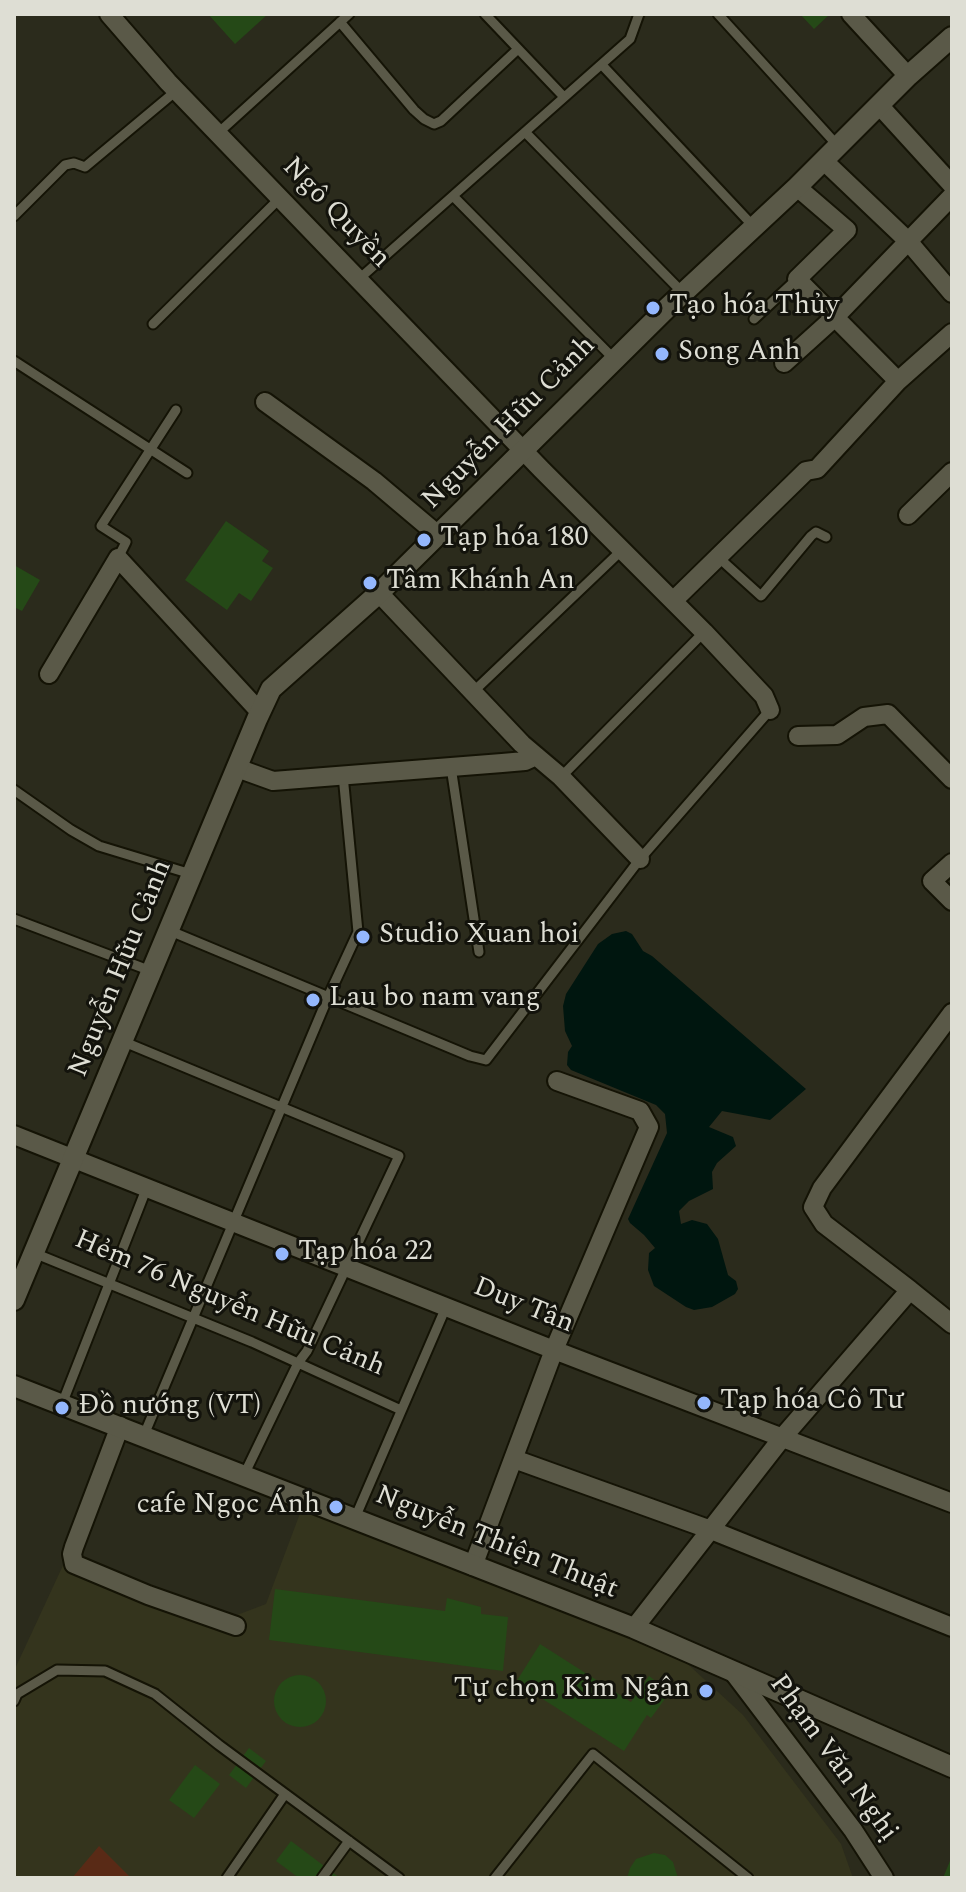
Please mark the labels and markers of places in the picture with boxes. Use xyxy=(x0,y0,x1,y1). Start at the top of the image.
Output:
place label: Tạo hóa Thủy xyxy=(669,291,839,325)
marker: Tạo hóa Thủy xyxy=(644,299,662,317)
place label: Song Anh xyxy=(678,337,801,371)
marker: Song Anh xyxy=(653,345,671,363)
place label: Tạp hóa 180 xyxy=(440,523,589,557)
marker: Tạp hóa 180 xyxy=(415,531,433,549)
place label: Tâm Khánh An xyxy=(386,566,575,600)
marker: Tâm Khánh An xyxy=(361,574,379,592)
place label: Studio Xuan hoi xyxy=(379,920,579,954)
marker: Studio Xuan hoi xyxy=(354,928,372,946)
place label: Lau bo nam vang xyxy=(329,983,541,1017)
marker: Lau bo nam vang xyxy=(304,991,322,1009)
place label: Tạp hóa 22 xyxy=(298,1237,433,1271)
marker: Tạp hóa 22 xyxy=(273,1245,291,1263)
place label: Tạp hóa Cô Tư xyxy=(720,1386,903,1420)
place label: Đồ nướng (VT) xyxy=(78,1391,261,1425)
marker: Tạp hóa Cô Tư xyxy=(695,1394,713,1412)
marker: Đồ nướng (VT) xyxy=(53,1399,71,1417)
place label: cafe Ngọc Ánh xyxy=(136,1490,320,1524)
marker: cafe Ngọc Ánh xyxy=(327,1498,345,1516)
place label: Tự chọn Kim Ngân xyxy=(454,1674,690,1708)
marker: Tự chọn Kim Ngân xyxy=(697,1682,715,1700)

